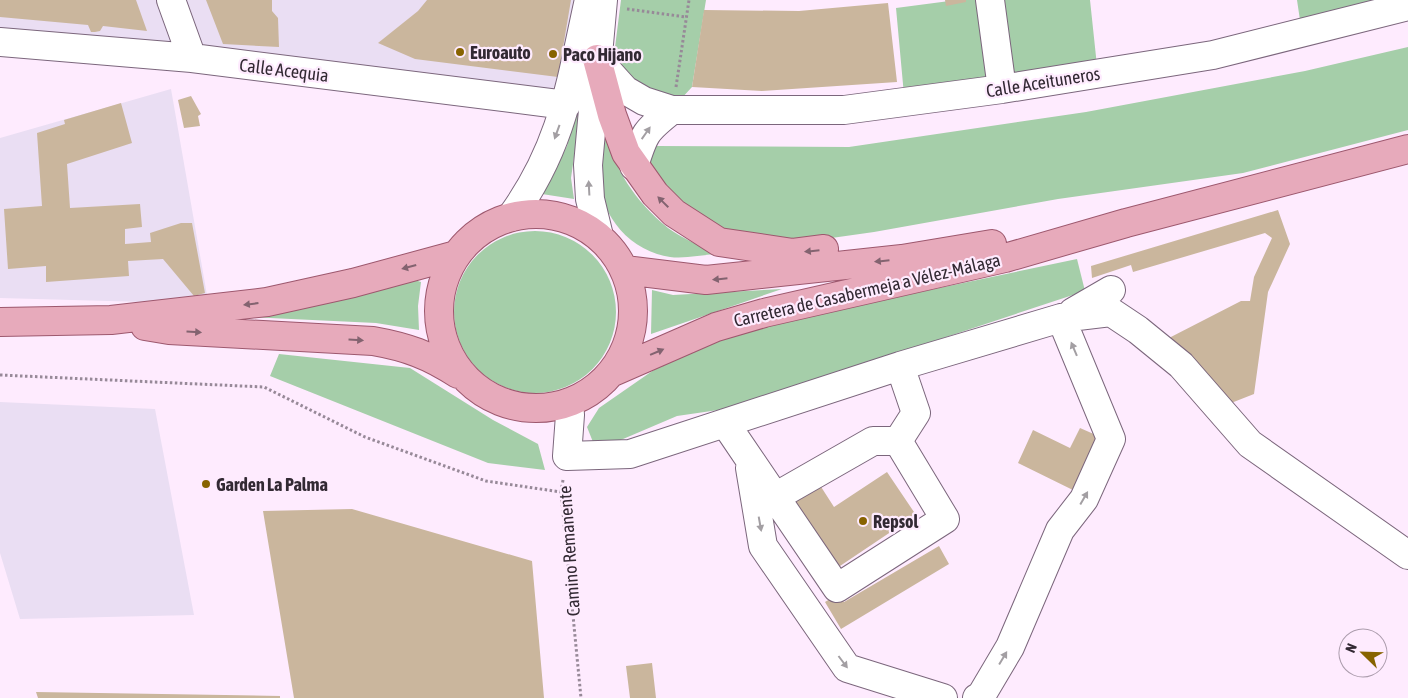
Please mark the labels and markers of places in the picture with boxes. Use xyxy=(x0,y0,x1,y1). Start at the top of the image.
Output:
place label: Euroauto xyxy=(470,42,531,63)
place label: Paco Hijano xyxy=(563,44,642,65)
marker: Euroauto xyxy=(454,46,466,58)
marker: Paco Hijano xyxy=(547,48,559,60)
place label: Garden La Palma xyxy=(216,474,328,495)
marker: Garden La Palma xyxy=(200,478,212,490)
place label: Repsol xyxy=(873,511,919,532)
marker: Repsol xyxy=(857,515,869,527)

